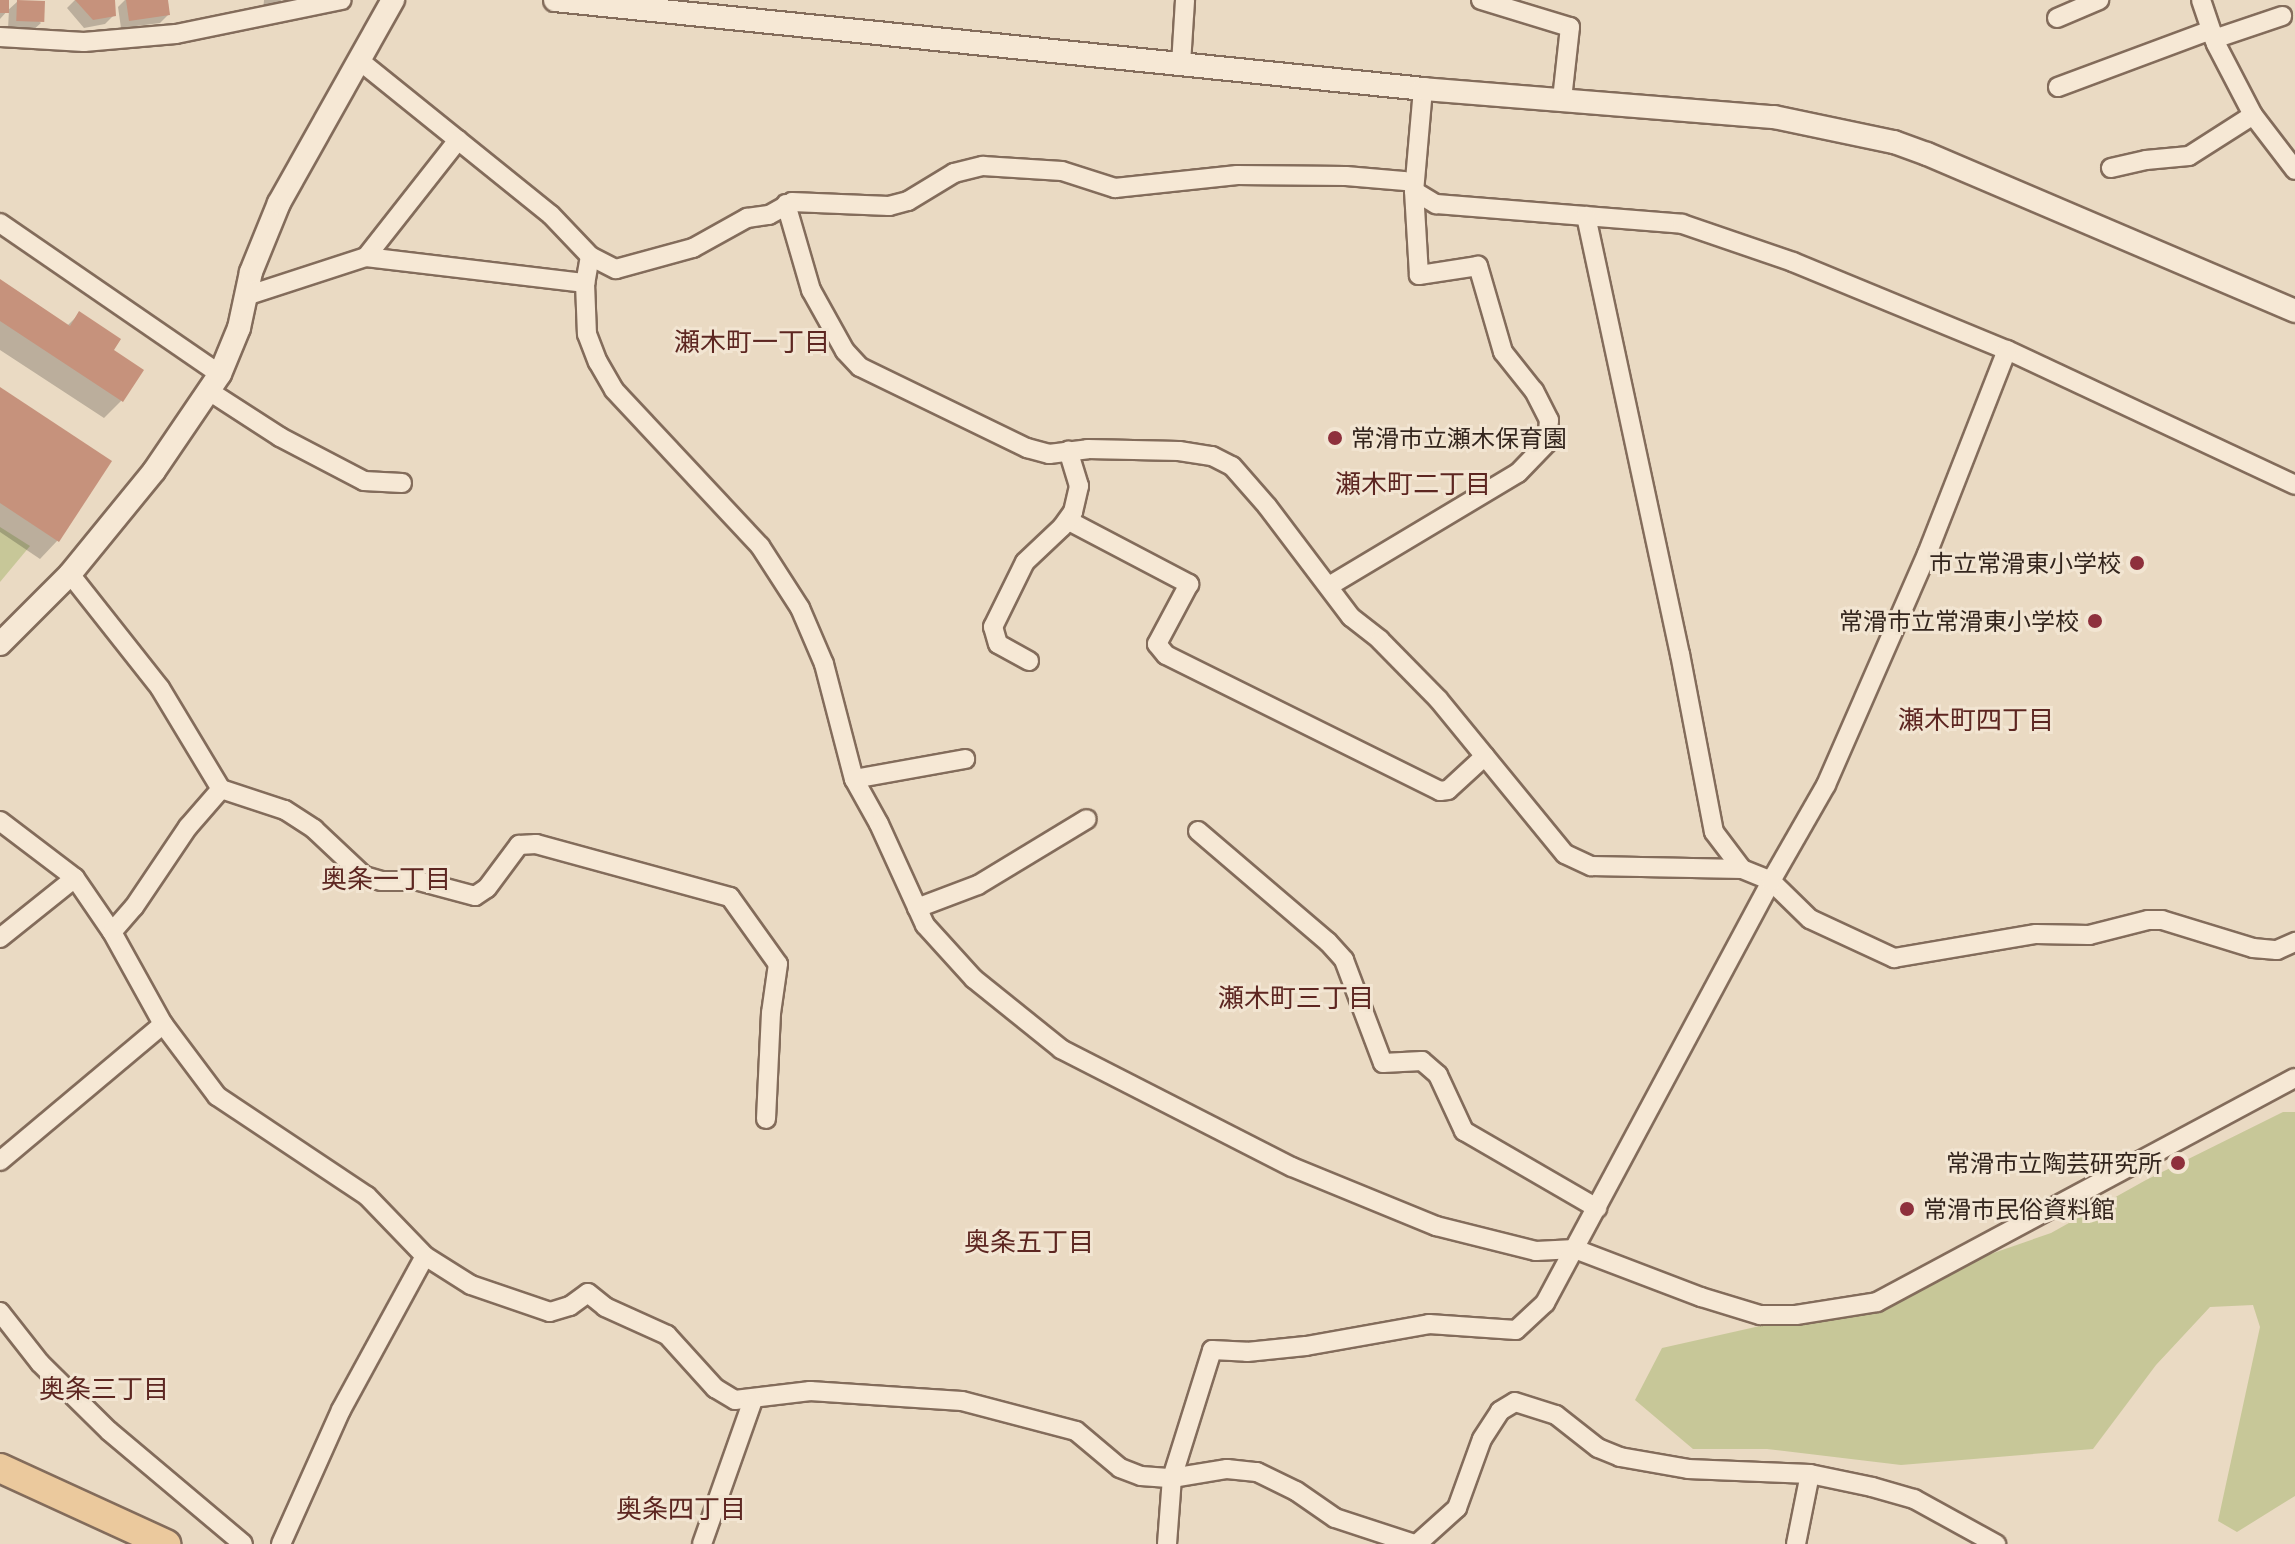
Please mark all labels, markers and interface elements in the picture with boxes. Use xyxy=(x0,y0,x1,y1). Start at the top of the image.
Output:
district label: 瀬木町一丁目 xyxy=(674,326,830,358)
place label: 常滑市立瀬木保育園 xyxy=(1351,424,1567,452)
marker: 常滑市立瀬木保育園 xyxy=(1326,429,1344,447)
district label: 瀬木町二丁目 xyxy=(1335,468,1491,500)
place label: 市立常滑東小学校 xyxy=(1929,549,2121,577)
marker: 市立常滑東小学校 xyxy=(2128,554,2146,572)
place label: 常滑市立常滑東小学校 xyxy=(1839,607,2079,635)
marker: 常滑市立常滑東小学校 xyxy=(2086,612,2104,630)
district label: 瀬木町四丁目 xyxy=(1898,704,2054,736)
district label: 奥条一丁目 xyxy=(321,863,451,895)
district label: 瀬木町三丁目 xyxy=(1218,982,1374,1014)
place label: 常滑市立陶芸研究所 xyxy=(1946,1149,2162,1177)
marker: 常滑市立陶芸研究所 xyxy=(2169,1154,2187,1172)
place label: 常滑市民俗資料館 xyxy=(1923,1195,2115,1223)
marker: 常滑市民俗資料館 xyxy=(1898,1200,1916,1218)
district label: 奥条五丁目 xyxy=(964,1226,1094,1258)
district label: 奥条三丁目 xyxy=(39,1373,169,1405)
district label: 奥条四丁目 xyxy=(616,1493,746,1525)

